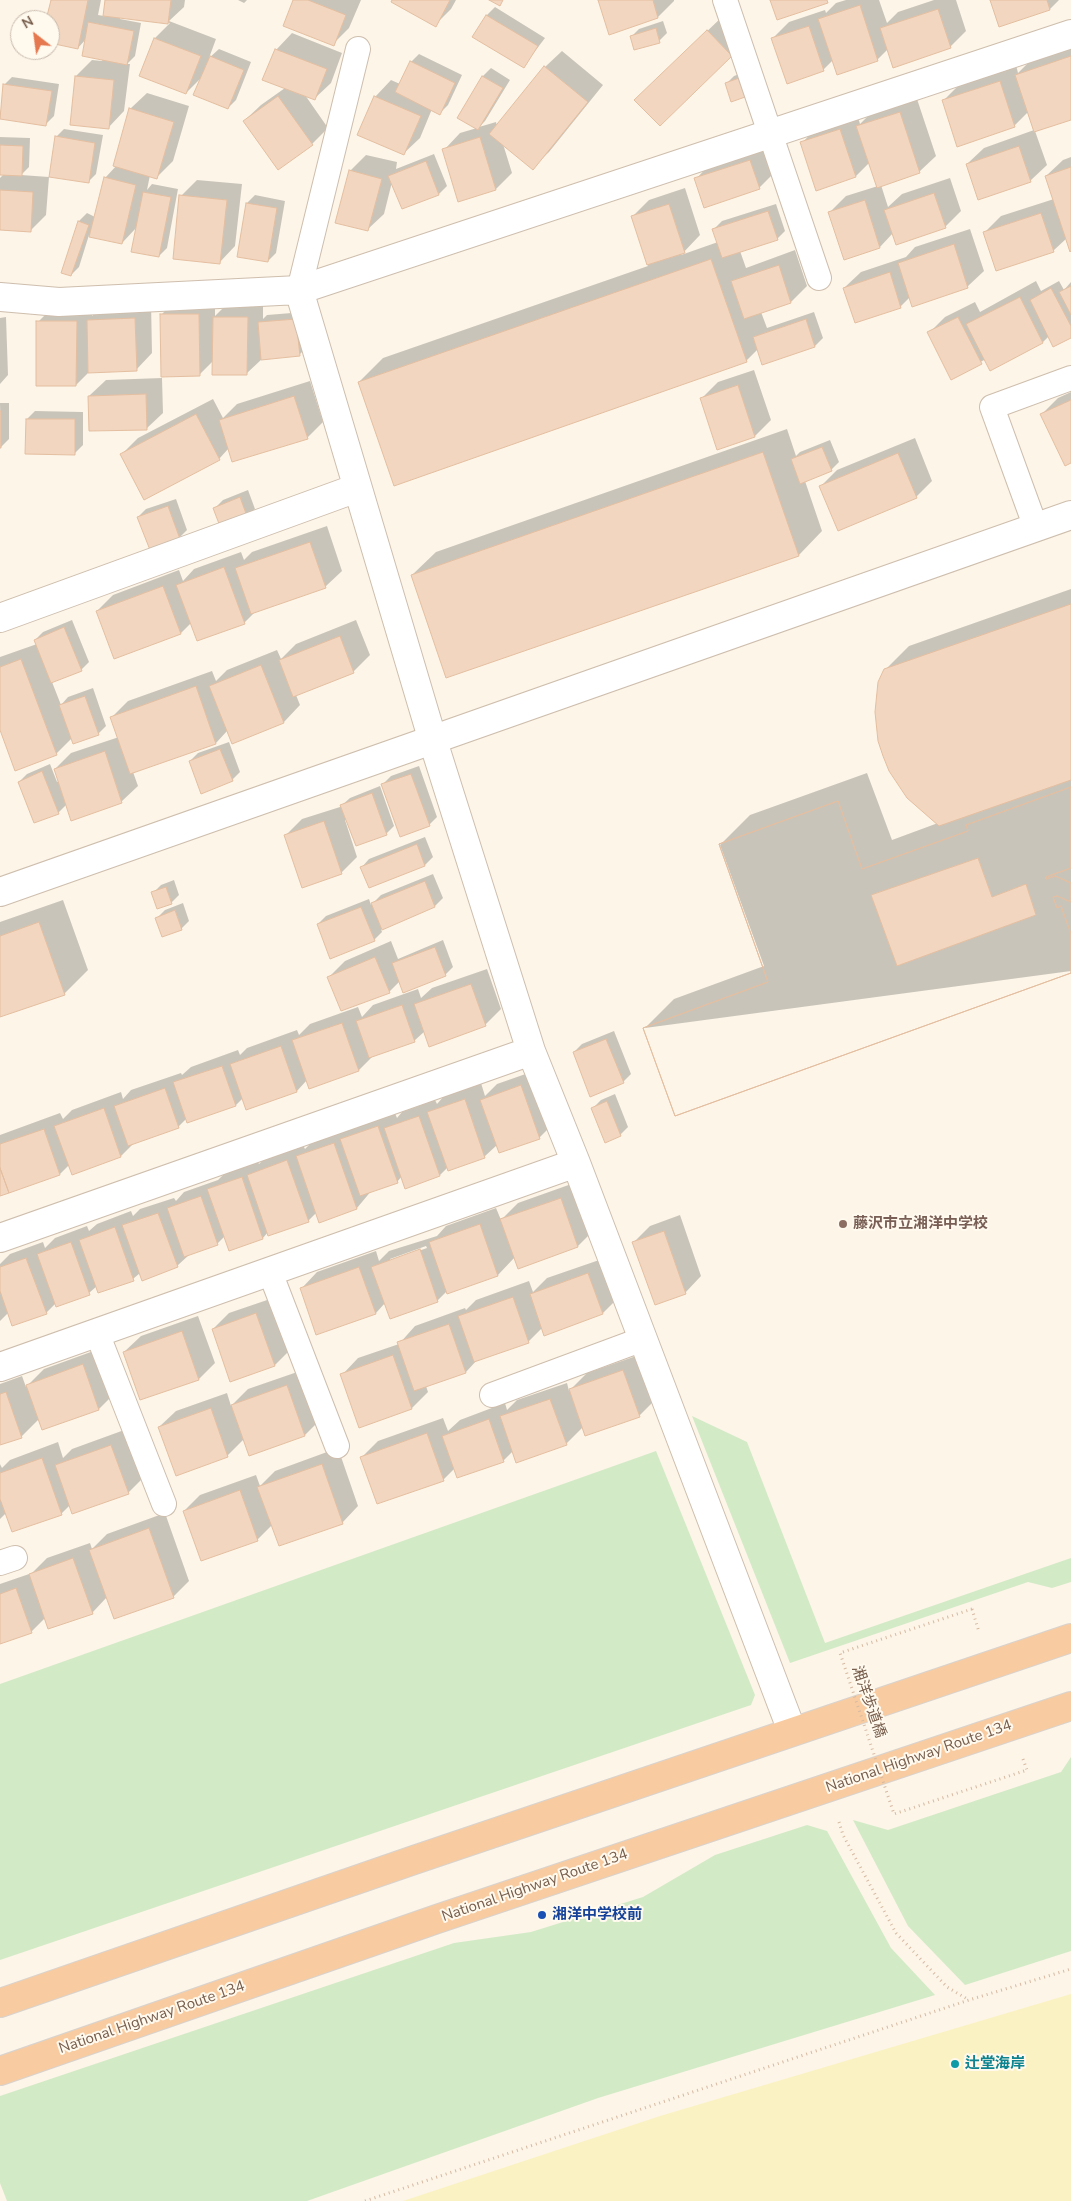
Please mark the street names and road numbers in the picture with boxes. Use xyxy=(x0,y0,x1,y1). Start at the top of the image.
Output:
street label: 湘洋歩道橋 xyxy=(847,1664,889,1740)
street label: National Highway Route 134 xyxy=(824,1717,1014,1797)
street label: National Highway Route 134 xyxy=(440,1846,630,1926)
street label: National Highway Route 134 xyxy=(57,1978,247,2058)

